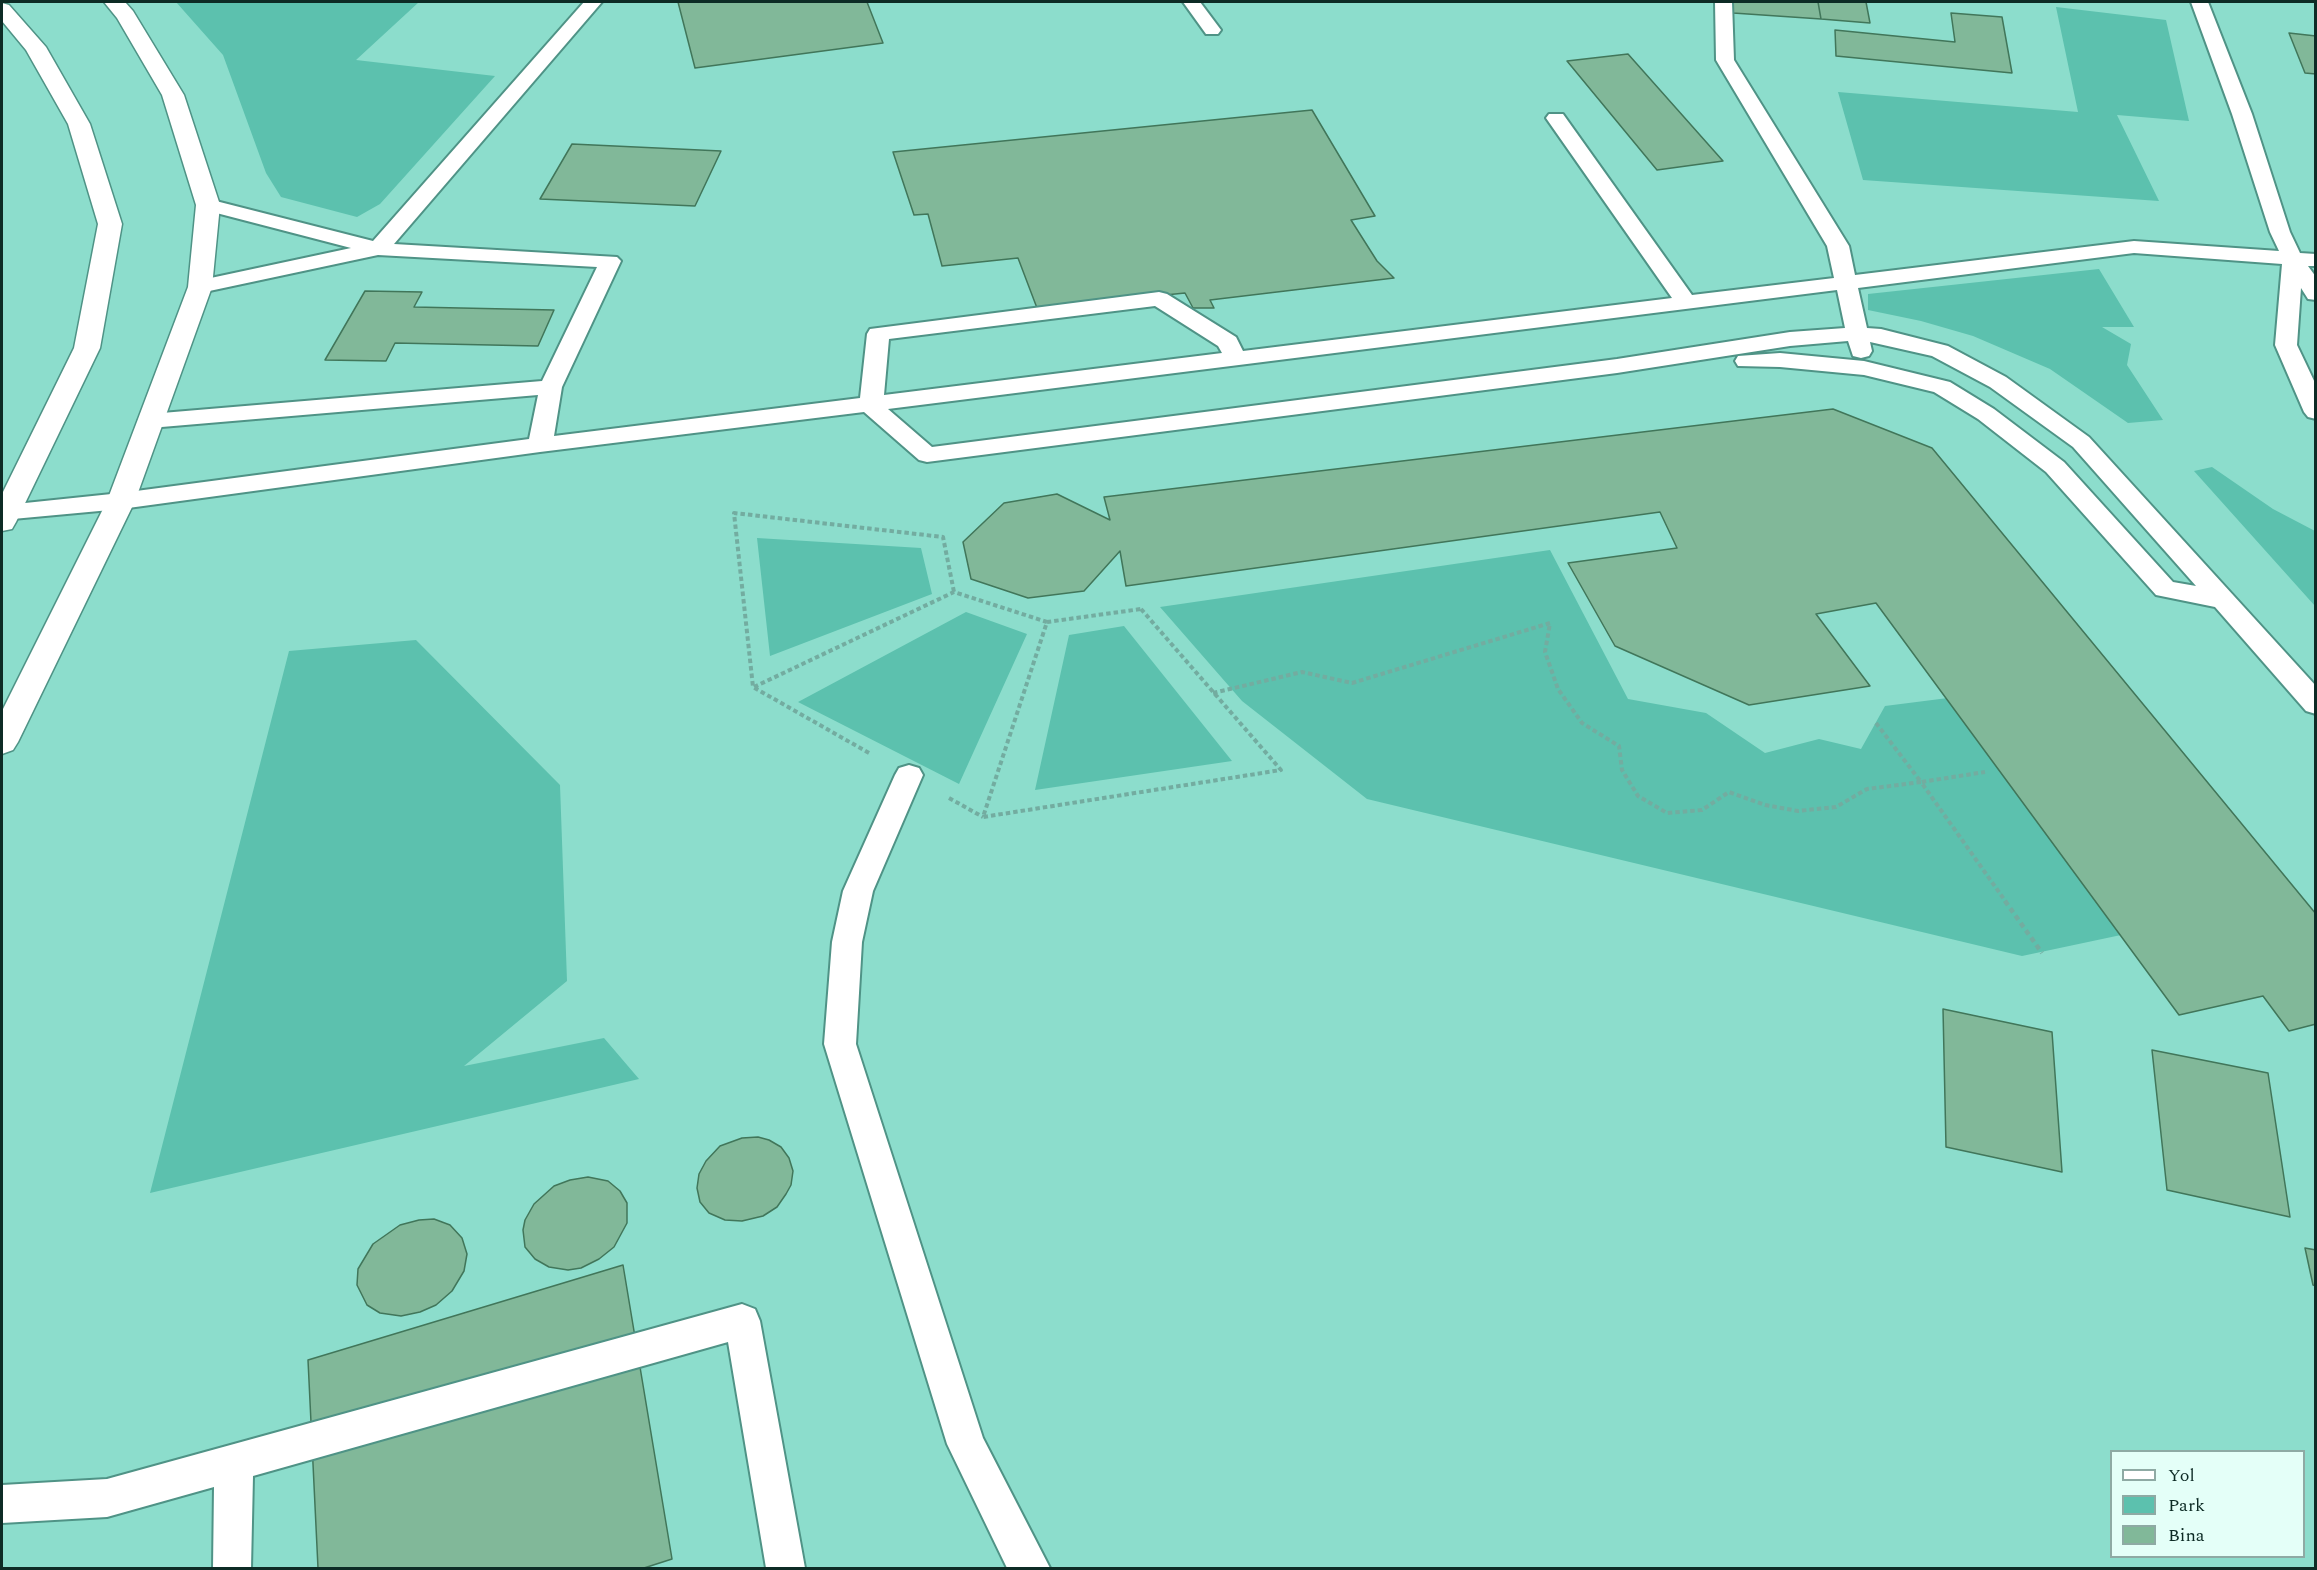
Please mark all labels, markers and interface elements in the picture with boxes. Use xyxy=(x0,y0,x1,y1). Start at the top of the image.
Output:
legend xyxy=(2110,1450,2305,1558)
text: Yol xyxy=(2168,1462,2195,1489)
text: Park xyxy=(2168,1492,2205,1519)
text: Bina xyxy=(2168,1522,2205,1549)

